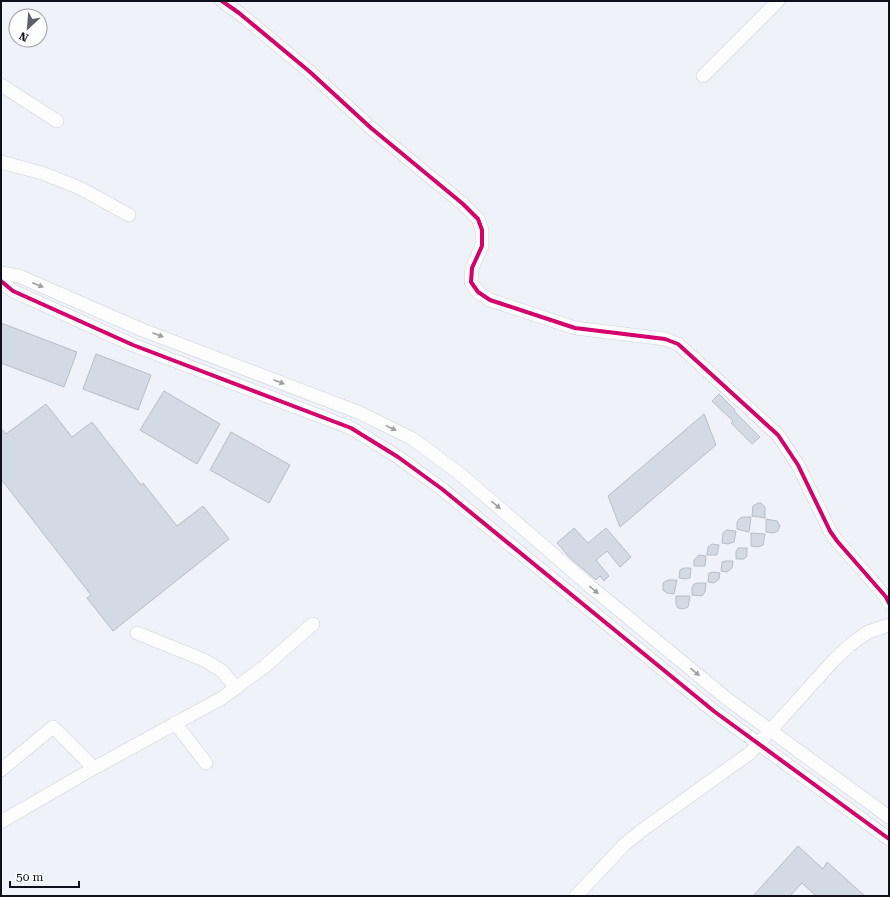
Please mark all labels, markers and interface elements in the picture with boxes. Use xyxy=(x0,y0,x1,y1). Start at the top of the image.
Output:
north arrow xyxy=(8,8,48,48)
text: N xyxy=(17,29,30,44)
one-way arrow xyxy=(32,281,44,288)
one-way arrow xyxy=(152,333,164,339)
one-way arrow xyxy=(274,380,286,386)
one-way arrow xyxy=(385,425,397,431)
one-way arrow xyxy=(490,500,501,509)
one-way arrow xyxy=(589,585,599,594)
one-way arrow xyxy=(689,668,700,677)
scale bar xyxy=(10,863,79,889)
text: 50 m xyxy=(16,870,43,884)

